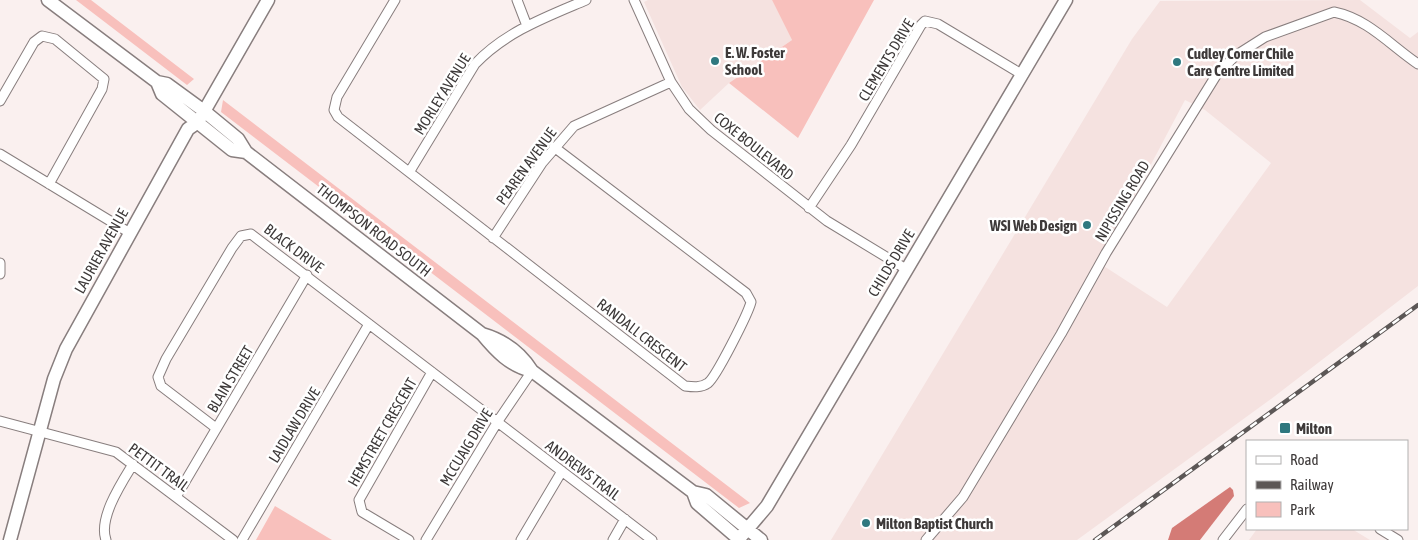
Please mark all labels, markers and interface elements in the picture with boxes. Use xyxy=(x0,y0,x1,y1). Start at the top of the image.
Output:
street label: CLEMENTS DRIVE xyxy=(855,15,917,104)
place label: E. W. Foster School xyxy=(725,44,785,78)
place label: Cudley Corner Chile Care Centre Limited xyxy=(1187,45,1294,79)
street label: MORLEY AVENUE xyxy=(410,50,474,138)
marker: E. W. Foster School xyxy=(709,55,721,67)
marker: Cudley Corner Chile Care Centre Limited xyxy=(1171,56,1183,68)
street label: COXE BOULEVARD xyxy=(711,109,797,183)
street label: PEAREN AVENUE xyxy=(492,124,560,208)
street label: NIPISSING ROAD xyxy=(1091,158,1153,244)
street label: THOMPSON ROAD SOUTH xyxy=(313,180,435,280)
street label: LAURIER AVENUE xyxy=(71,205,132,296)
place label: WSI Web Design xyxy=(989,217,1077,234)
marker: WSI Web Design xyxy=(1081,219,1093,231)
street label: BLACK DRIVE xyxy=(261,220,328,276)
street label: CHILDS DRIVE xyxy=(864,226,918,300)
street label: RANDALL CRESCENT xyxy=(594,295,690,375)
street label: BLAIN STREET xyxy=(203,342,257,415)
street label: HEMSTREET CRESCENT xyxy=(344,374,420,489)
street label: LAIDLAW DRIVE xyxy=(265,384,323,466)
street label: MCCUAIG DRIVE xyxy=(436,405,496,489)
place label: Milton xyxy=(1296,420,1332,437)
marker: Milton xyxy=(1278,421,1292,435)
street label: ANDREWS TRAIL xyxy=(542,436,624,504)
street label: PETTIT TRAIL xyxy=(126,439,193,495)
legend xyxy=(1246,440,1408,530)
text: Road xyxy=(1290,451,1319,468)
text: Railway xyxy=(1290,476,1334,493)
text: Park xyxy=(1290,501,1315,518)
place label: Milton Baptist Church xyxy=(876,515,993,532)
marker: Milton Baptist Church xyxy=(860,517,872,529)

